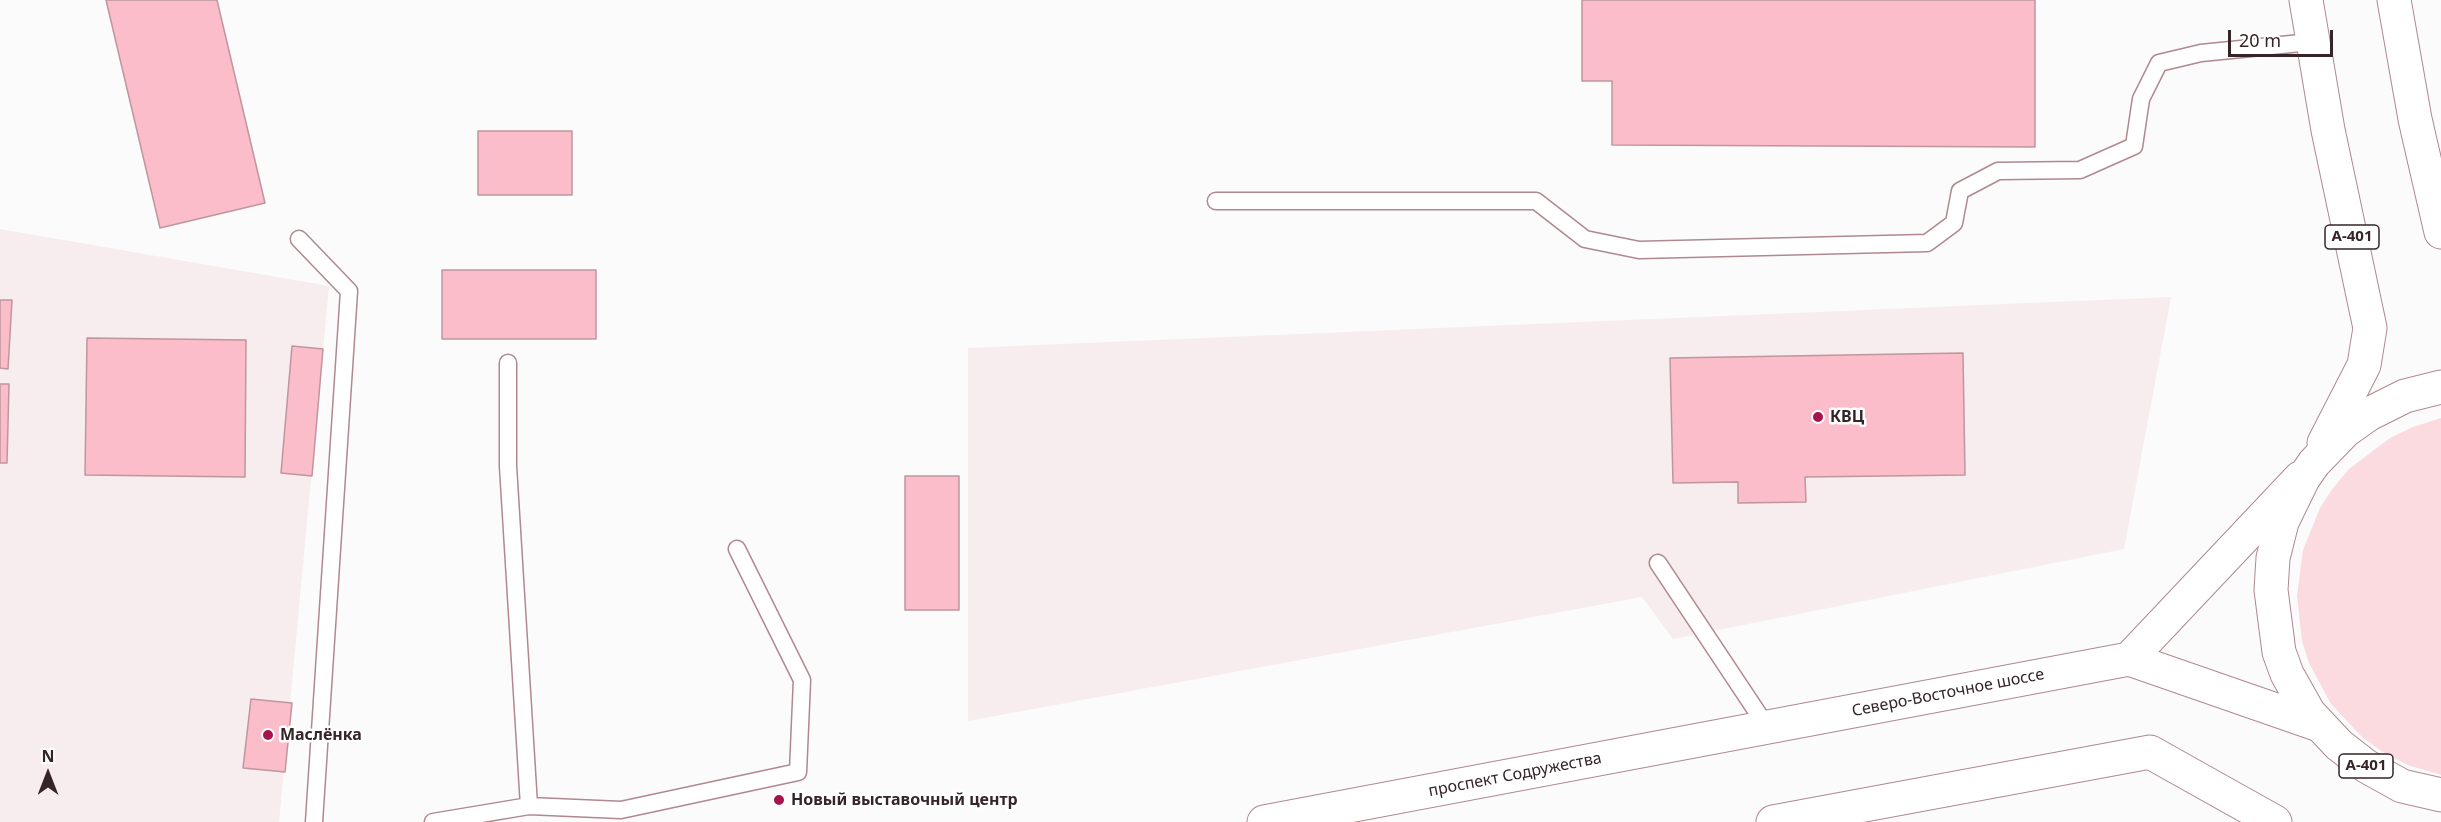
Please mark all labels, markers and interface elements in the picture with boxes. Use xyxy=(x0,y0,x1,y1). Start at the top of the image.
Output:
scale bar xyxy=(2231,18,2336,56)
text: 20 m xyxy=(2239,28,2281,52)
road number: А-401 xyxy=(2325,225,2379,249)
place label: КВЦ xyxy=(1830,407,1864,427)
marker: КВЦ xyxy=(1811,410,1825,424)
street label: Северо-Восточное шоссе xyxy=(1850,665,2046,721)
place label: Маслёнка xyxy=(280,725,362,745)
marker: Маслёнка xyxy=(261,728,275,742)
north arrow xyxy=(18,744,78,804)
text: N xyxy=(41,745,55,767)
street label: проспект Содружества xyxy=(1427,749,1603,801)
road number: А-401 xyxy=(2339,754,2393,778)
place label: Новый выставочный центр xyxy=(791,790,1018,810)
marker: Новый выставочный центр xyxy=(772,793,786,807)

